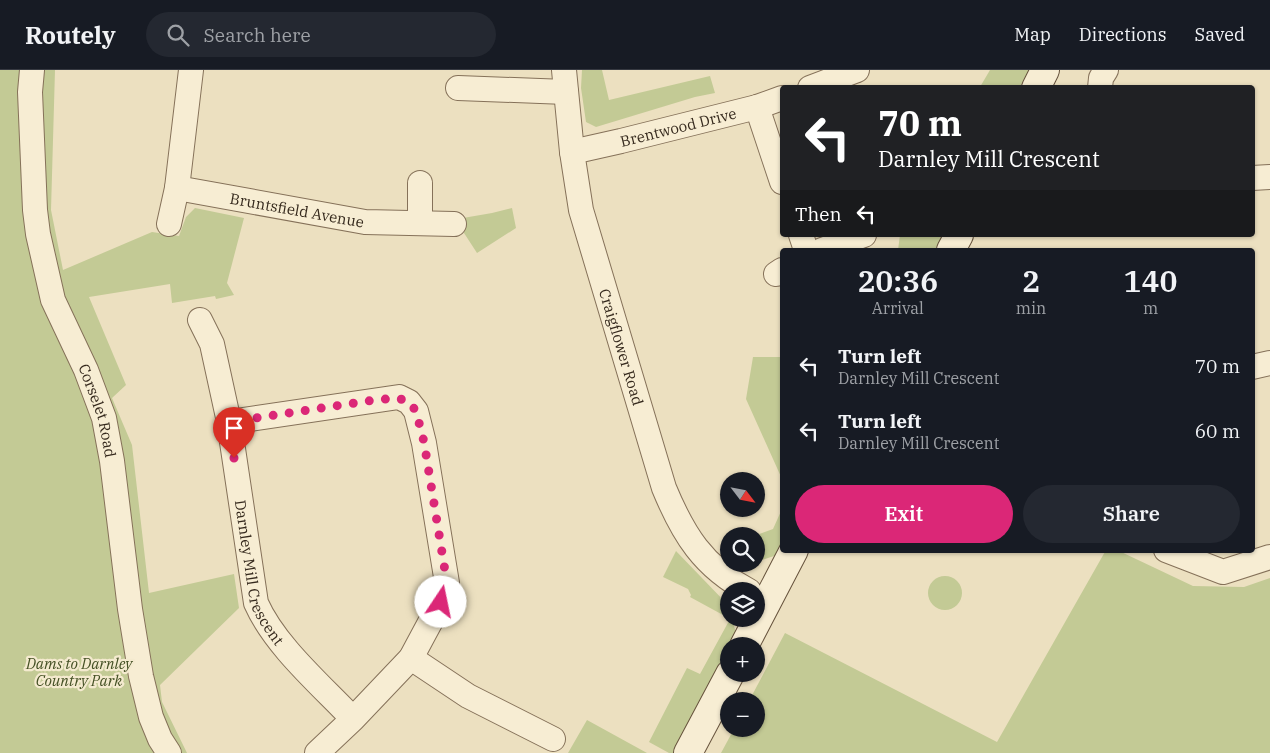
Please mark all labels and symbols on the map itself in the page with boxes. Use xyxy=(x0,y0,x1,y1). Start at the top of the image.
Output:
street label: Brentwood Drive xyxy=(618,103,738,150)
street label: Bruntsfield Avenue xyxy=(228,188,366,231)
street label: Craigflower Road xyxy=(596,286,648,407)
street label: Corselet Road xyxy=(75,360,121,459)
pin xyxy=(213,407,255,458)
north arrow xyxy=(720,472,765,518)
street label: Darnley Mill Crescent xyxy=(231,499,289,649)
position arrow xyxy=(414,575,466,627)
park label: Dams to Darnley Country Park xyxy=(25,654,133,690)

